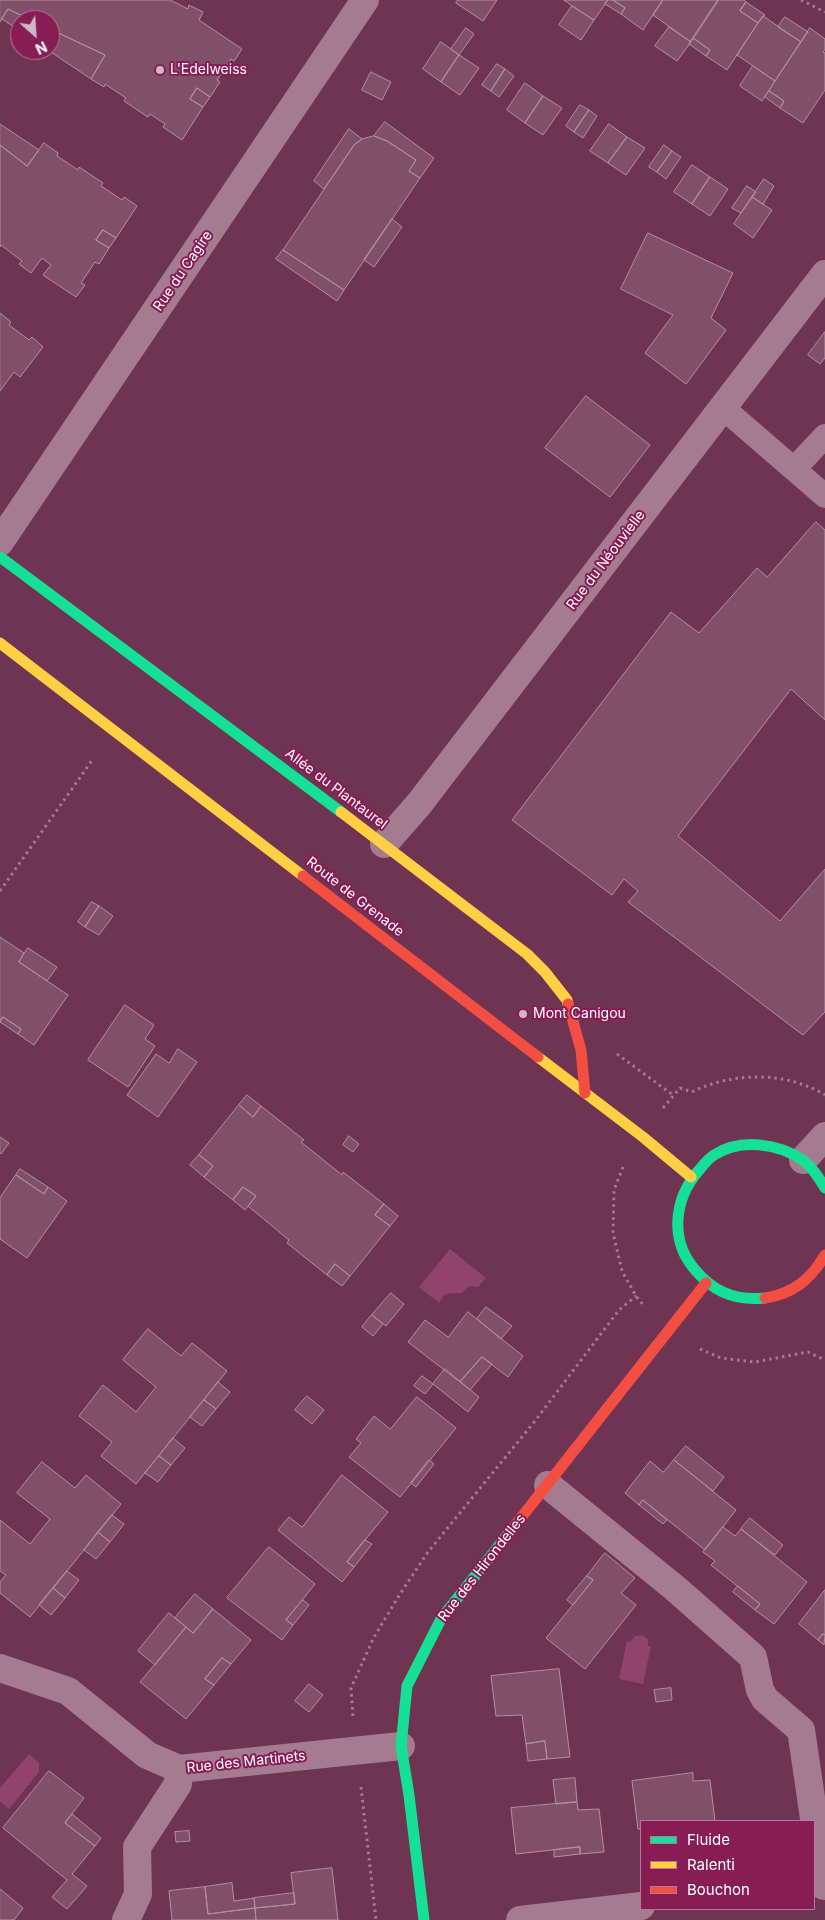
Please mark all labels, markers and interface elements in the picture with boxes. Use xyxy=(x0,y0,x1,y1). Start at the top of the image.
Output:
north arrow xyxy=(10,10,60,60)
text: N xyxy=(33,38,50,58)
place label: L'Edelweiss xyxy=(170,62,247,78)
marker: L'Edelweiss xyxy=(154,64,166,76)
street label: Rue du Cagire xyxy=(150,228,216,314)
street label: Rue du Néouvielle xyxy=(563,507,649,613)
street label: Allée du Plantaurel xyxy=(282,745,390,833)
street label: Route de Grenade xyxy=(303,854,407,940)
place label: Mont Canigou xyxy=(533,1006,626,1022)
marker: Mont Canigou xyxy=(517,1008,529,1020)
street label: Rue des Hirondelles xyxy=(435,1511,529,1625)
street label: Rue des Martinets xyxy=(186,1747,306,1777)
legend xyxy=(640,1820,815,1910)
text: Fluide xyxy=(687,1830,730,1849)
text: Ralenti xyxy=(687,1855,735,1874)
text: Bouchon xyxy=(687,1880,750,1899)

